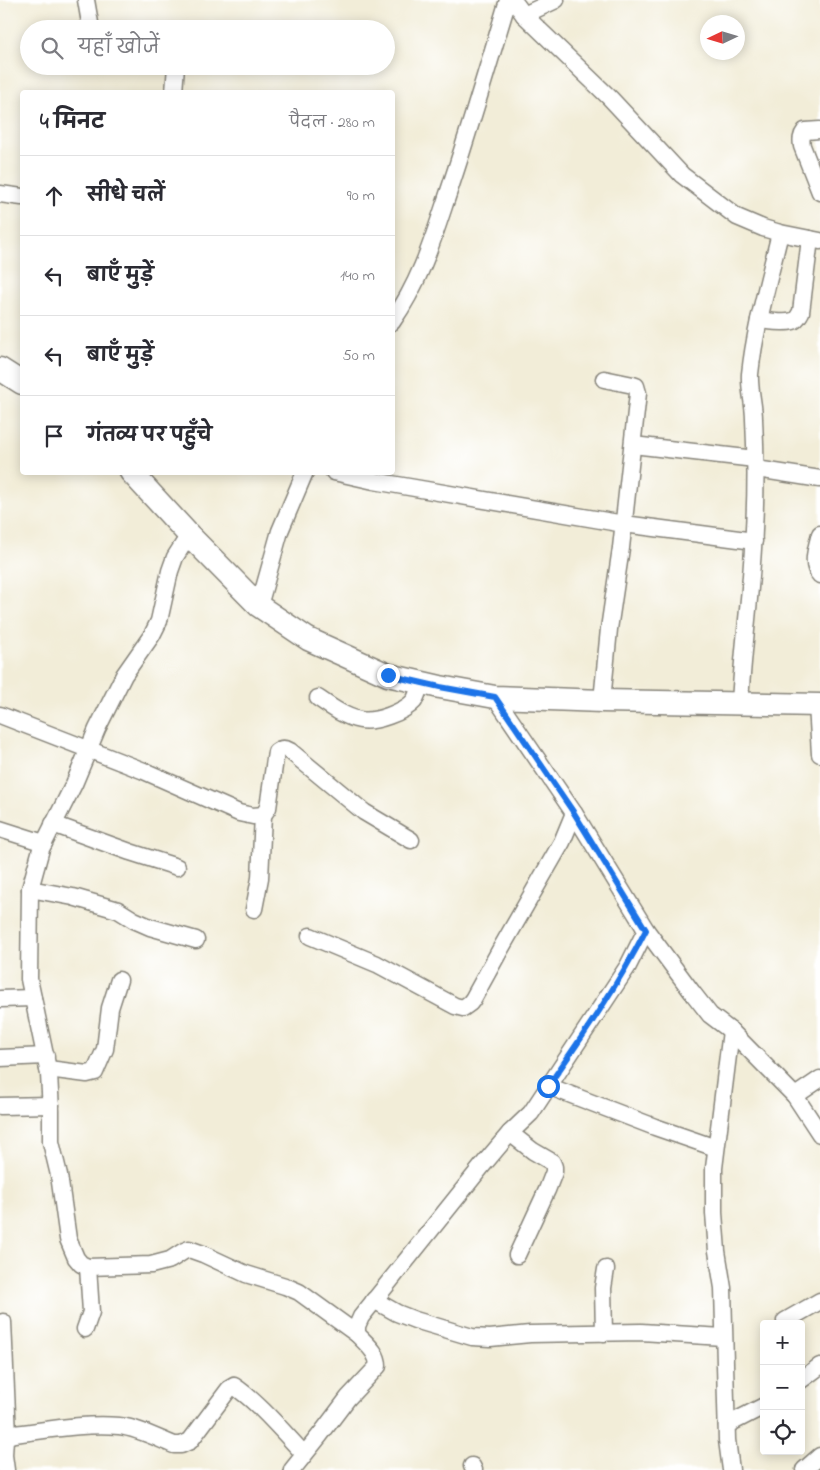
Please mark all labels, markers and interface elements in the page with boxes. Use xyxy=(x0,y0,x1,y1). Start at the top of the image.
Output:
north arrow xyxy=(700,15,745,60)
search box xyxy=(20,20,395,75)
icon: search xyxy=(38,34,66,62)
text: यहाँ खोजें xyxy=(78,35,160,62)
text: 4 मिनट xyxy=(40,108,105,138)
text: पैदल · 280 m xyxy=(289,111,375,135)
icon: ahead xyxy=(40,182,68,210)
text: सीधे चलें xyxy=(87,183,165,210)
text: 90 m xyxy=(347,184,375,208)
icon: left xyxy=(40,262,68,290)
text: बाएँ मुड़ें xyxy=(87,263,154,290)
text: 140 m xyxy=(340,264,375,288)
icon: left xyxy=(40,342,68,370)
text: बाएँ मुड़ें xyxy=(87,343,154,370)
text: 50 m xyxy=(343,344,375,368)
icon: arrive xyxy=(40,422,68,450)
text: गंतव्य पर पहुँचे xyxy=(87,423,212,450)
route end xyxy=(377,664,400,687)
route start xyxy=(537,1075,560,1098)
map controls xyxy=(760,1320,805,1455)
button: + xyxy=(760,1320,805,1365)
button: − xyxy=(760,1365,805,1410)
button: locate xyxy=(760,1410,805,1455)

